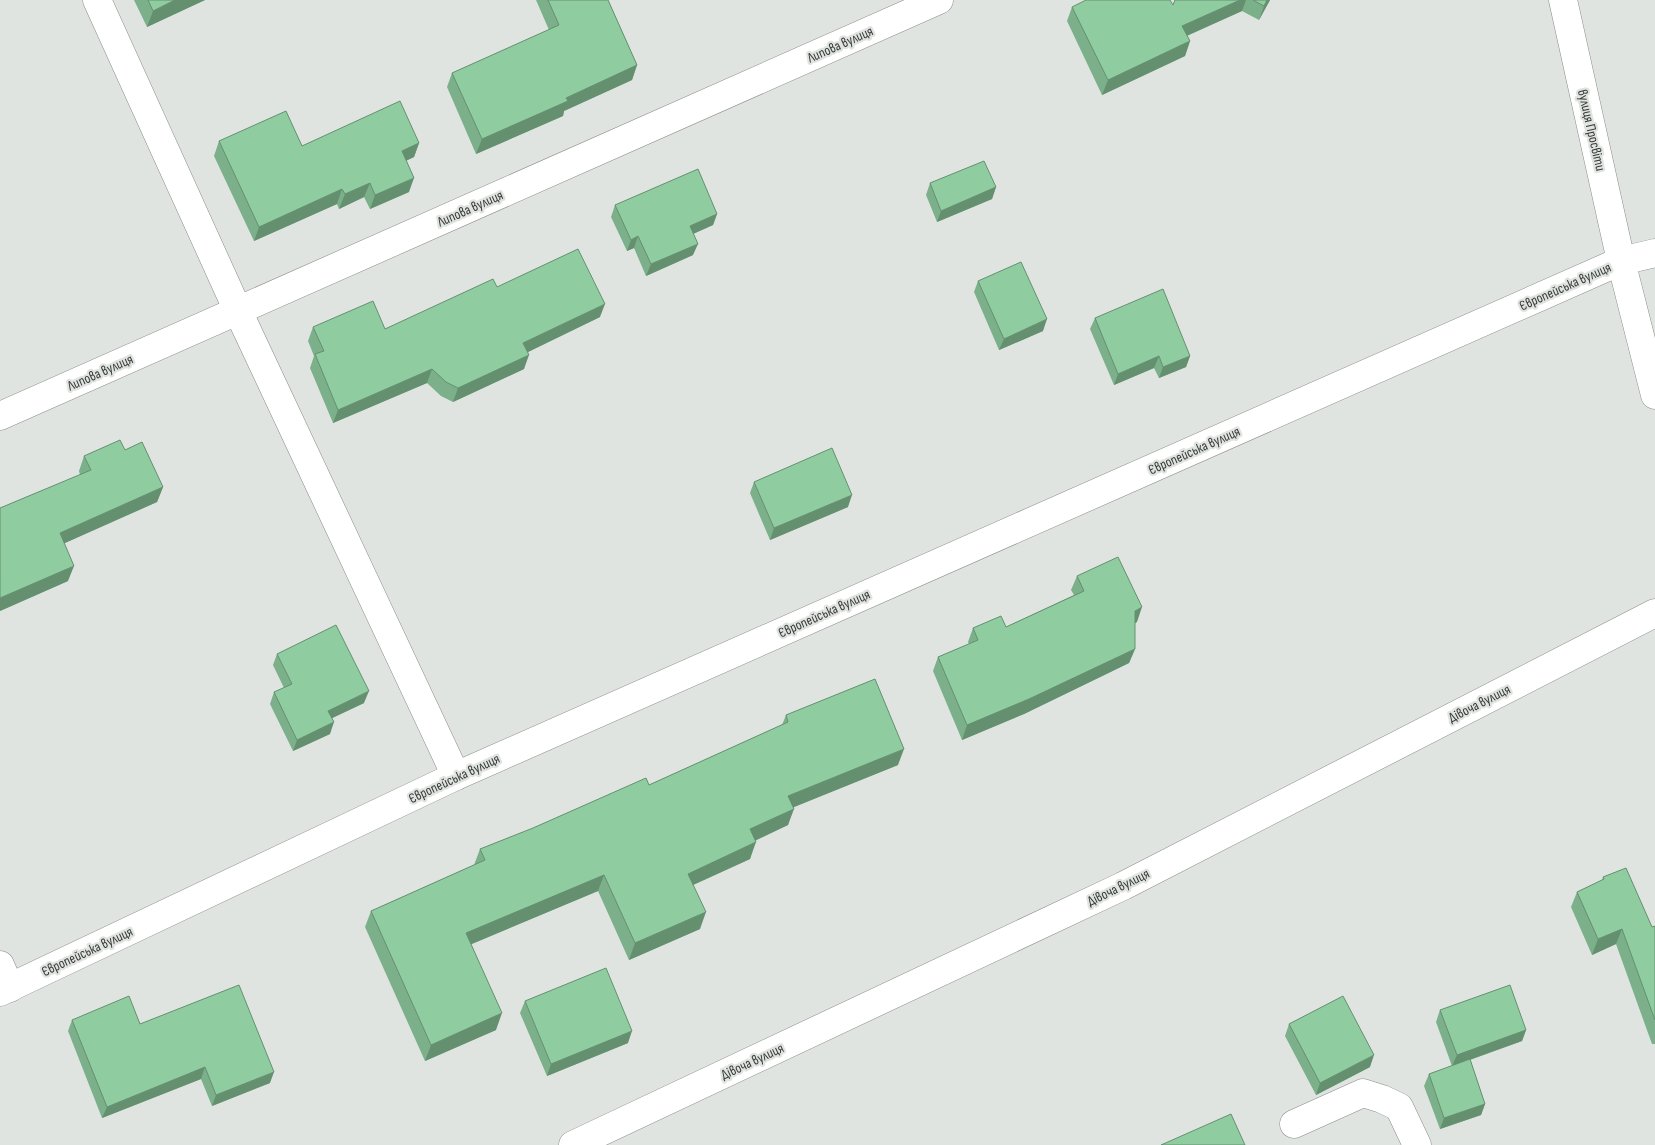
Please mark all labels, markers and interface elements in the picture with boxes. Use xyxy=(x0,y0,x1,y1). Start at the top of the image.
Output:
street label: Липова вулиця xyxy=(804,22,876,67)
street label: вулиця Просвіти xyxy=(1574,88,1609,173)
street label: Липова вулиця xyxy=(434,186,506,231)
street label: Європейська вулиця xyxy=(1517,259,1614,314)
street label: Липова вулиця xyxy=(64,350,136,395)
street label: Європейська вулиця xyxy=(1146,423,1243,478)
street label: Європейська вулиця xyxy=(776,586,873,641)
street label: Дівоча вулиця xyxy=(1445,681,1513,726)
street label: Європейська вулиця xyxy=(406,750,503,807)
street label: Дівоча вулиця xyxy=(1084,865,1152,910)
street label: Європейська вулиця xyxy=(39,923,136,980)
street label: Дівоча вулиця xyxy=(718,1040,786,1083)

